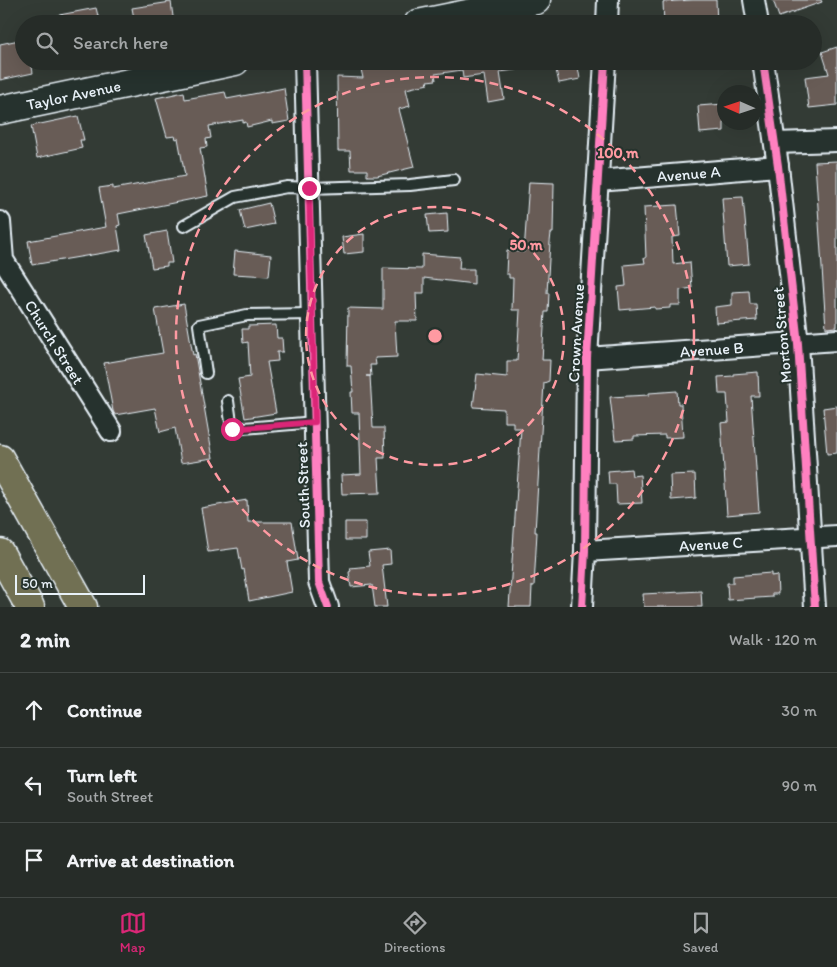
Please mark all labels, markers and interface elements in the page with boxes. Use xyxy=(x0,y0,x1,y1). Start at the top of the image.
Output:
search box xyxy=(15,15,822,70)
icon: search xyxy=(33,29,61,57)
text: Search here xyxy=(73,31,168,54)
street label: Taylor Avenue xyxy=(25,76,122,114)
north arrow xyxy=(717,85,762,130)
text: 100 m xyxy=(597,144,639,162)
street label: Avenue A xyxy=(656,161,721,186)
route end xyxy=(298,177,321,200)
text: 50 m xyxy=(509,236,543,254)
street label: Crown Avenue xyxy=(564,283,588,383)
street label: Morton Street xyxy=(768,286,796,384)
street label: Church Street xyxy=(21,296,88,388)
centre of rings xyxy=(426,327,444,345)
street label: Avenue B xyxy=(679,337,744,361)
route start xyxy=(221,418,244,441)
street label: South Street xyxy=(292,442,314,528)
street label: Avenue C xyxy=(678,532,743,555)
scale bar xyxy=(15,572,145,595)
text: 50 m xyxy=(22,575,53,592)
text: 2 min xyxy=(20,627,70,652)
text: Walk · 120 m xyxy=(729,630,817,649)
icon: ahead xyxy=(20,696,48,724)
text: Continue xyxy=(67,699,142,722)
text: 30 m xyxy=(781,701,817,720)
text: Turn left xyxy=(67,764,137,787)
icon: left xyxy=(20,771,48,799)
text: 90 m xyxy=(782,776,817,795)
text: South Street xyxy=(67,787,153,806)
icon: arrive xyxy=(20,846,48,874)
text: Arrive at destination xyxy=(67,849,234,872)
tab: Map xyxy=(119,909,147,956)
tab: Directions xyxy=(384,909,445,956)
tab: Saved xyxy=(683,909,718,956)

